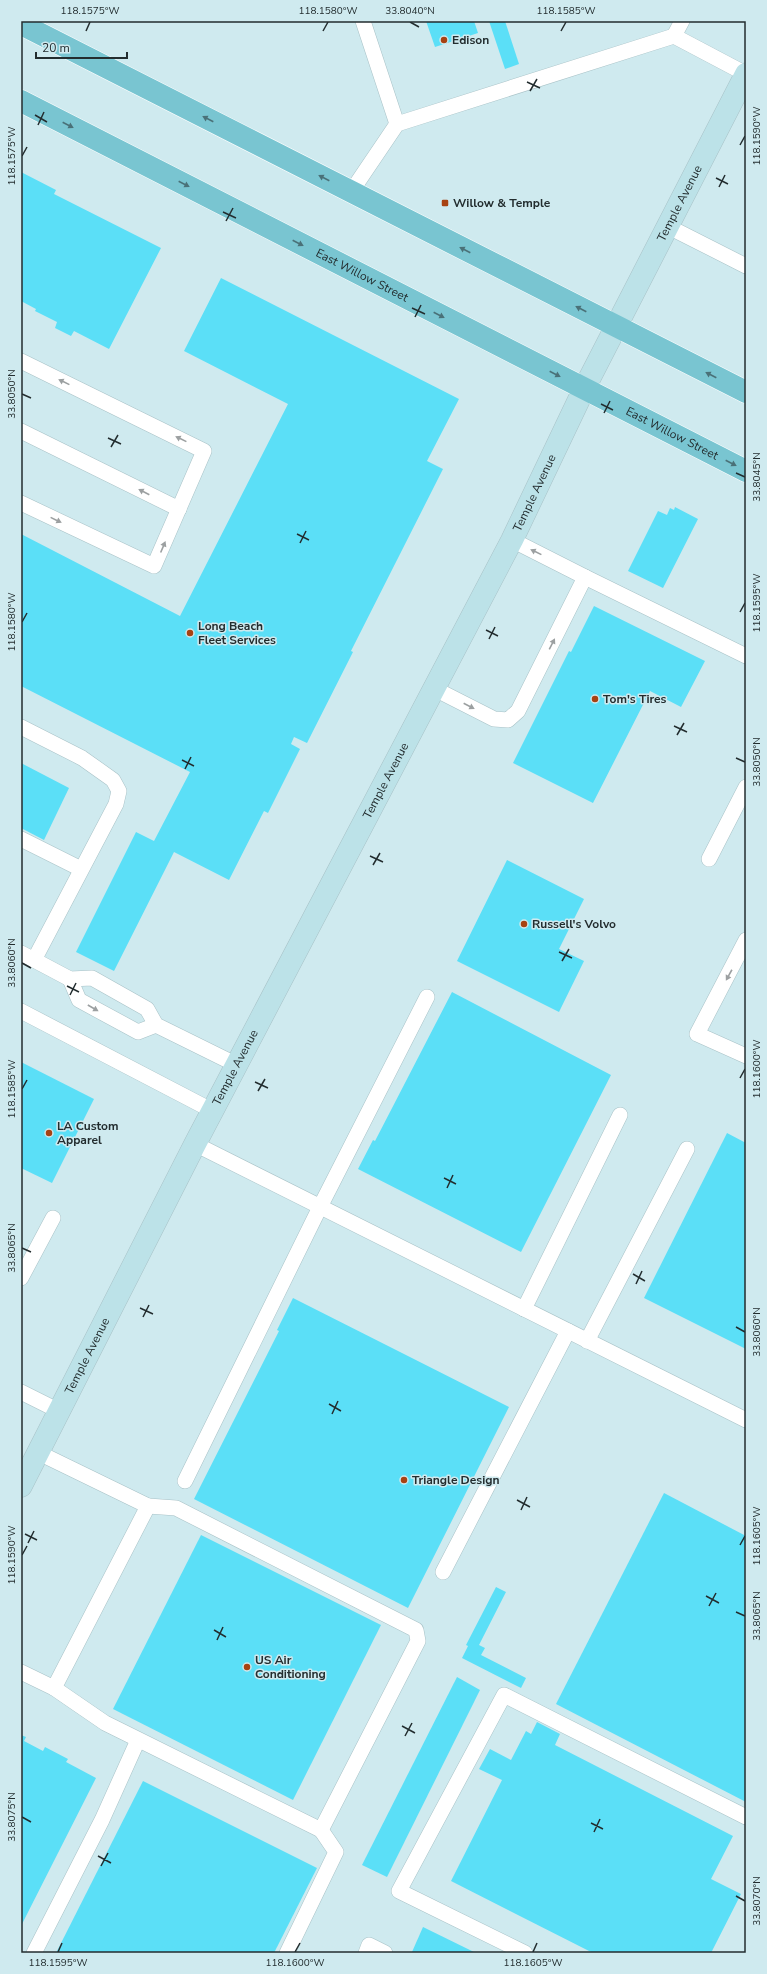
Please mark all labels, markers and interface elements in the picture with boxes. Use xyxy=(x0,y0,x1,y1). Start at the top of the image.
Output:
text: 118.1575°W xyxy=(60,4,120,18)
text: 118.1580°W xyxy=(298,4,358,18)
text: 33.8040°N xyxy=(385,4,435,18)
text: 118.1585°W xyxy=(536,4,596,18)
place label: Edison xyxy=(452,32,489,48)
scale bar xyxy=(36,34,127,60)
marker: Edison xyxy=(439,35,449,45)
text: 20 m xyxy=(42,40,70,56)
text: 118.1590°W xyxy=(750,106,764,166)
one-way arrow xyxy=(203,116,214,122)
one-way arrow xyxy=(62,122,74,128)
text: 118.1575°W xyxy=(5,126,19,186)
street label: Temple Avenue xyxy=(653,162,706,244)
one-way arrow xyxy=(319,175,330,181)
one-way arrow xyxy=(178,181,190,188)
place label: Willow & Temple xyxy=(453,195,551,211)
marker: Willow & Temple xyxy=(440,198,450,208)
one-way arrow xyxy=(293,240,304,246)
street label: East Willow Street xyxy=(313,245,412,306)
one-way arrow xyxy=(459,247,471,253)
one-way arrow xyxy=(575,305,587,312)
one-way arrow xyxy=(433,312,445,318)
text: 33.8050°N xyxy=(5,369,19,419)
one-way arrow xyxy=(549,371,561,377)
one-way arrow xyxy=(705,371,717,378)
one-way arrow xyxy=(59,379,70,385)
street label: East Willow Street xyxy=(623,403,722,464)
one-way arrow xyxy=(176,436,187,442)
street label: Temple Avenue xyxy=(509,452,560,534)
text: 33.8045°N xyxy=(750,452,764,502)
one-way arrow xyxy=(725,460,737,467)
one-way arrow xyxy=(138,489,150,495)
one-way arrow xyxy=(51,517,62,523)
one-way arrow xyxy=(160,540,166,552)
one-way arrow xyxy=(530,549,542,555)
text: 118.1595°W xyxy=(750,573,764,633)
text: 118.1580°W xyxy=(5,592,19,652)
place label: Long Beach Fleet Services xyxy=(198,618,276,648)
marker: Long Beach Fleet Services xyxy=(185,628,195,638)
one-way arrow xyxy=(549,638,555,650)
place label: Tom's Tires xyxy=(603,691,667,707)
marker: Tom's Tires xyxy=(590,694,600,704)
one-way arrow xyxy=(463,703,475,710)
text: 33.8050°N xyxy=(750,737,764,787)
street label: Temple Avenue xyxy=(359,740,412,822)
place label: Russell's Volvo xyxy=(532,916,616,932)
marker: Russell's Volvo xyxy=(519,919,529,929)
text: 33.8060°N xyxy=(5,938,19,988)
one-way arrow xyxy=(725,969,732,981)
one-way arrow xyxy=(87,1005,99,1012)
street label: Temple Avenue xyxy=(209,1027,262,1108)
text: 118.1600°W xyxy=(750,1039,764,1099)
text: 118.1585°W xyxy=(5,1059,19,1119)
place label: LA Custom Apparel xyxy=(57,1118,118,1148)
marker: LA Custom Apparel xyxy=(44,1128,54,1138)
text: 33.8065°N xyxy=(5,1223,19,1273)
text: 33.8060°N xyxy=(750,1307,764,1357)
street label: Temple Avenue xyxy=(61,1315,113,1397)
place label: Triangle Design xyxy=(412,1472,499,1488)
marker: Triangle Design xyxy=(399,1475,409,1485)
text: 118.1605°W xyxy=(750,1506,764,1566)
text: 118.1590°W xyxy=(5,1525,19,1585)
text: 33.8065°N xyxy=(750,1591,764,1641)
place label: US Air Conditioning xyxy=(255,1652,326,1682)
marker: US Air Conditioning xyxy=(242,1662,252,1672)
text: 33.8075°N xyxy=(5,1792,19,1842)
text: 33.8070°N xyxy=(750,1876,764,1926)
text: 118.1595°W xyxy=(28,1956,88,1970)
text: 118.1600°W xyxy=(265,1956,325,1970)
text: 118.1605°W xyxy=(503,1956,563,1970)

